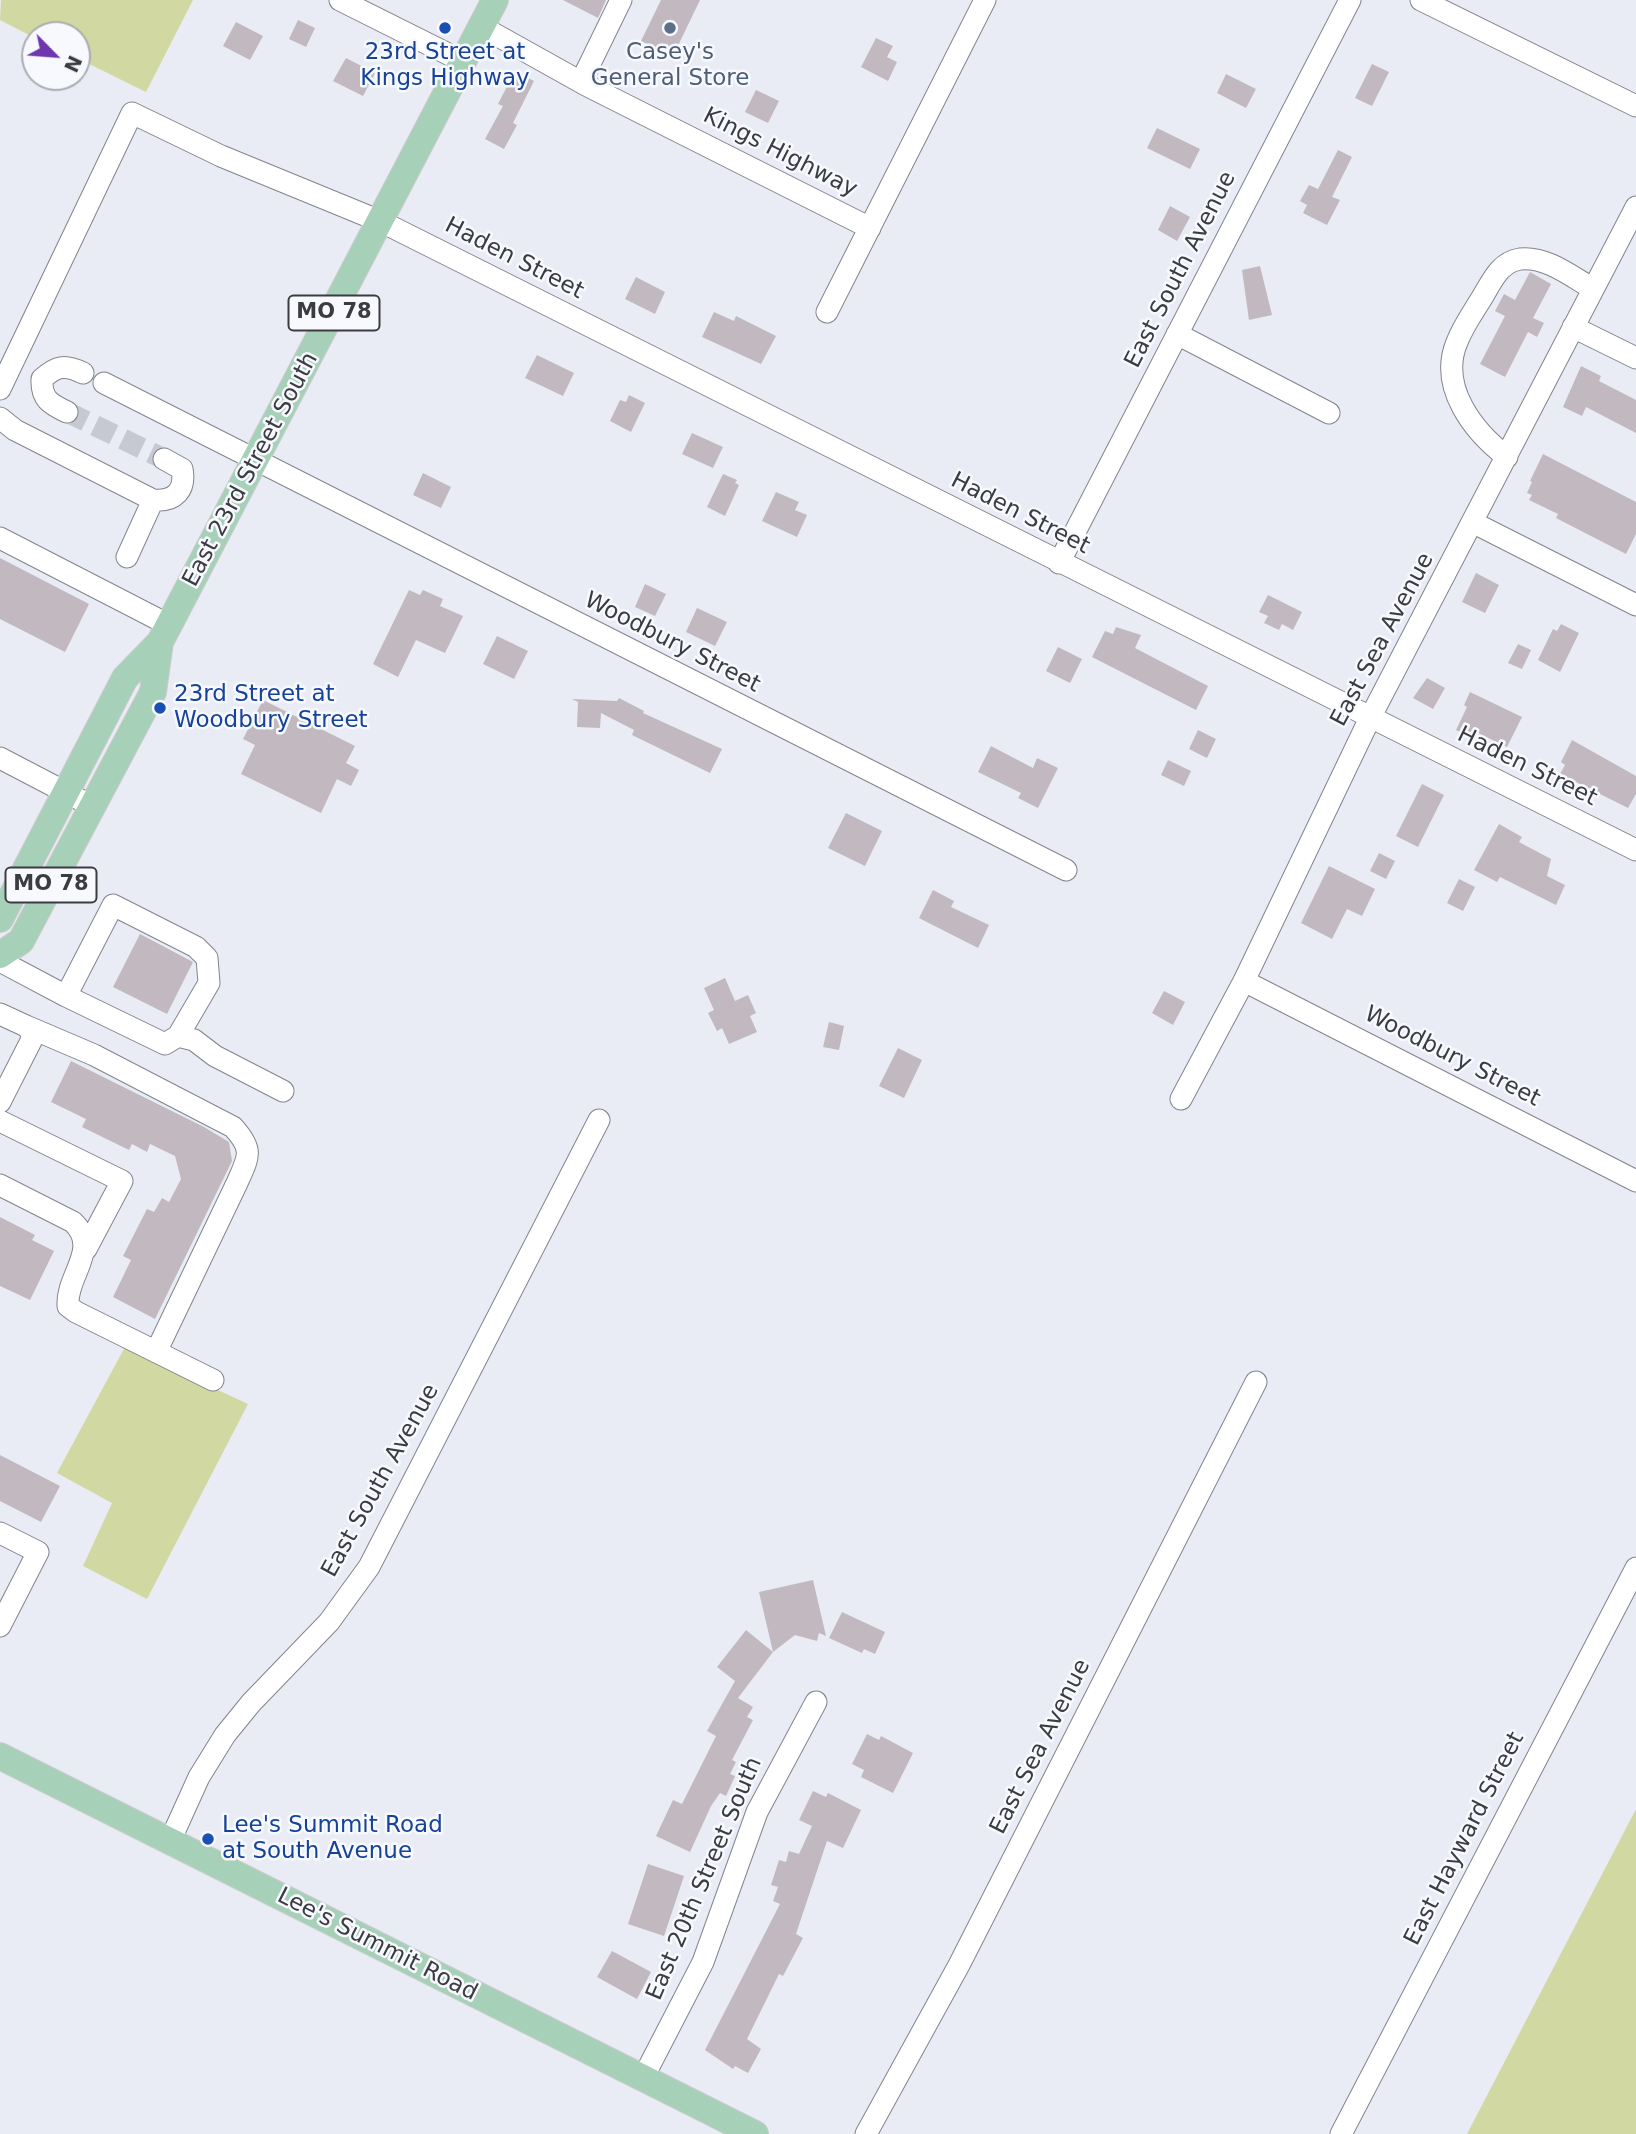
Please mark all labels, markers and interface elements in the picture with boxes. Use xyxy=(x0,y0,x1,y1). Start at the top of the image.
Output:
marker: 23rd Street at Kings Highway xyxy=(437,20,453,36)
marker: Casey's General Store xyxy=(662,20,678,36)
north arrow xyxy=(21,21,91,91)
place label: 23rd Street at Kings Highway xyxy=(360,39,530,93)
place label: Casey's General Store xyxy=(591,39,749,93)
text: N xyxy=(60,52,87,76)
street label: Kings Highway xyxy=(698,102,862,204)
street label: East South Avenue xyxy=(1120,167,1242,373)
street label: Haden Street xyxy=(440,212,588,306)
road number: MO 78 xyxy=(288,296,380,330)
street label: East 23rd Street South xyxy=(178,348,324,592)
street label: Haden Street xyxy=(946,467,1094,561)
street label: East Sea Avenue xyxy=(1326,549,1440,731)
street label: Woodbury Street xyxy=(579,587,765,699)
place label: 23rd Street at Woodbury Street xyxy=(174,681,368,735)
marker: 23rd Street at Woodbury Street xyxy=(152,700,168,716)
street label: Haden Street xyxy=(1453,721,1601,813)
road number: MO 78 xyxy=(5,868,96,903)
street label: Woodbury Street xyxy=(1359,1001,1545,1113)
street label: East South Avenue xyxy=(316,1380,446,1582)
street label: East Sea Avenue xyxy=(985,1655,1097,1839)
street label: East Hayward Street xyxy=(1399,1728,1531,1950)
street label: East 20th Street South xyxy=(641,1753,769,2005)
place label: Lee's Summit Road at South Avenue xyxy=(222,1812,443,1866)
marker: Lee's Summit Road at South Avenue xyxy=(200,1831,216,1847)
street label: Lee's Summit Road xyxy=(272,1883,482,2007)

